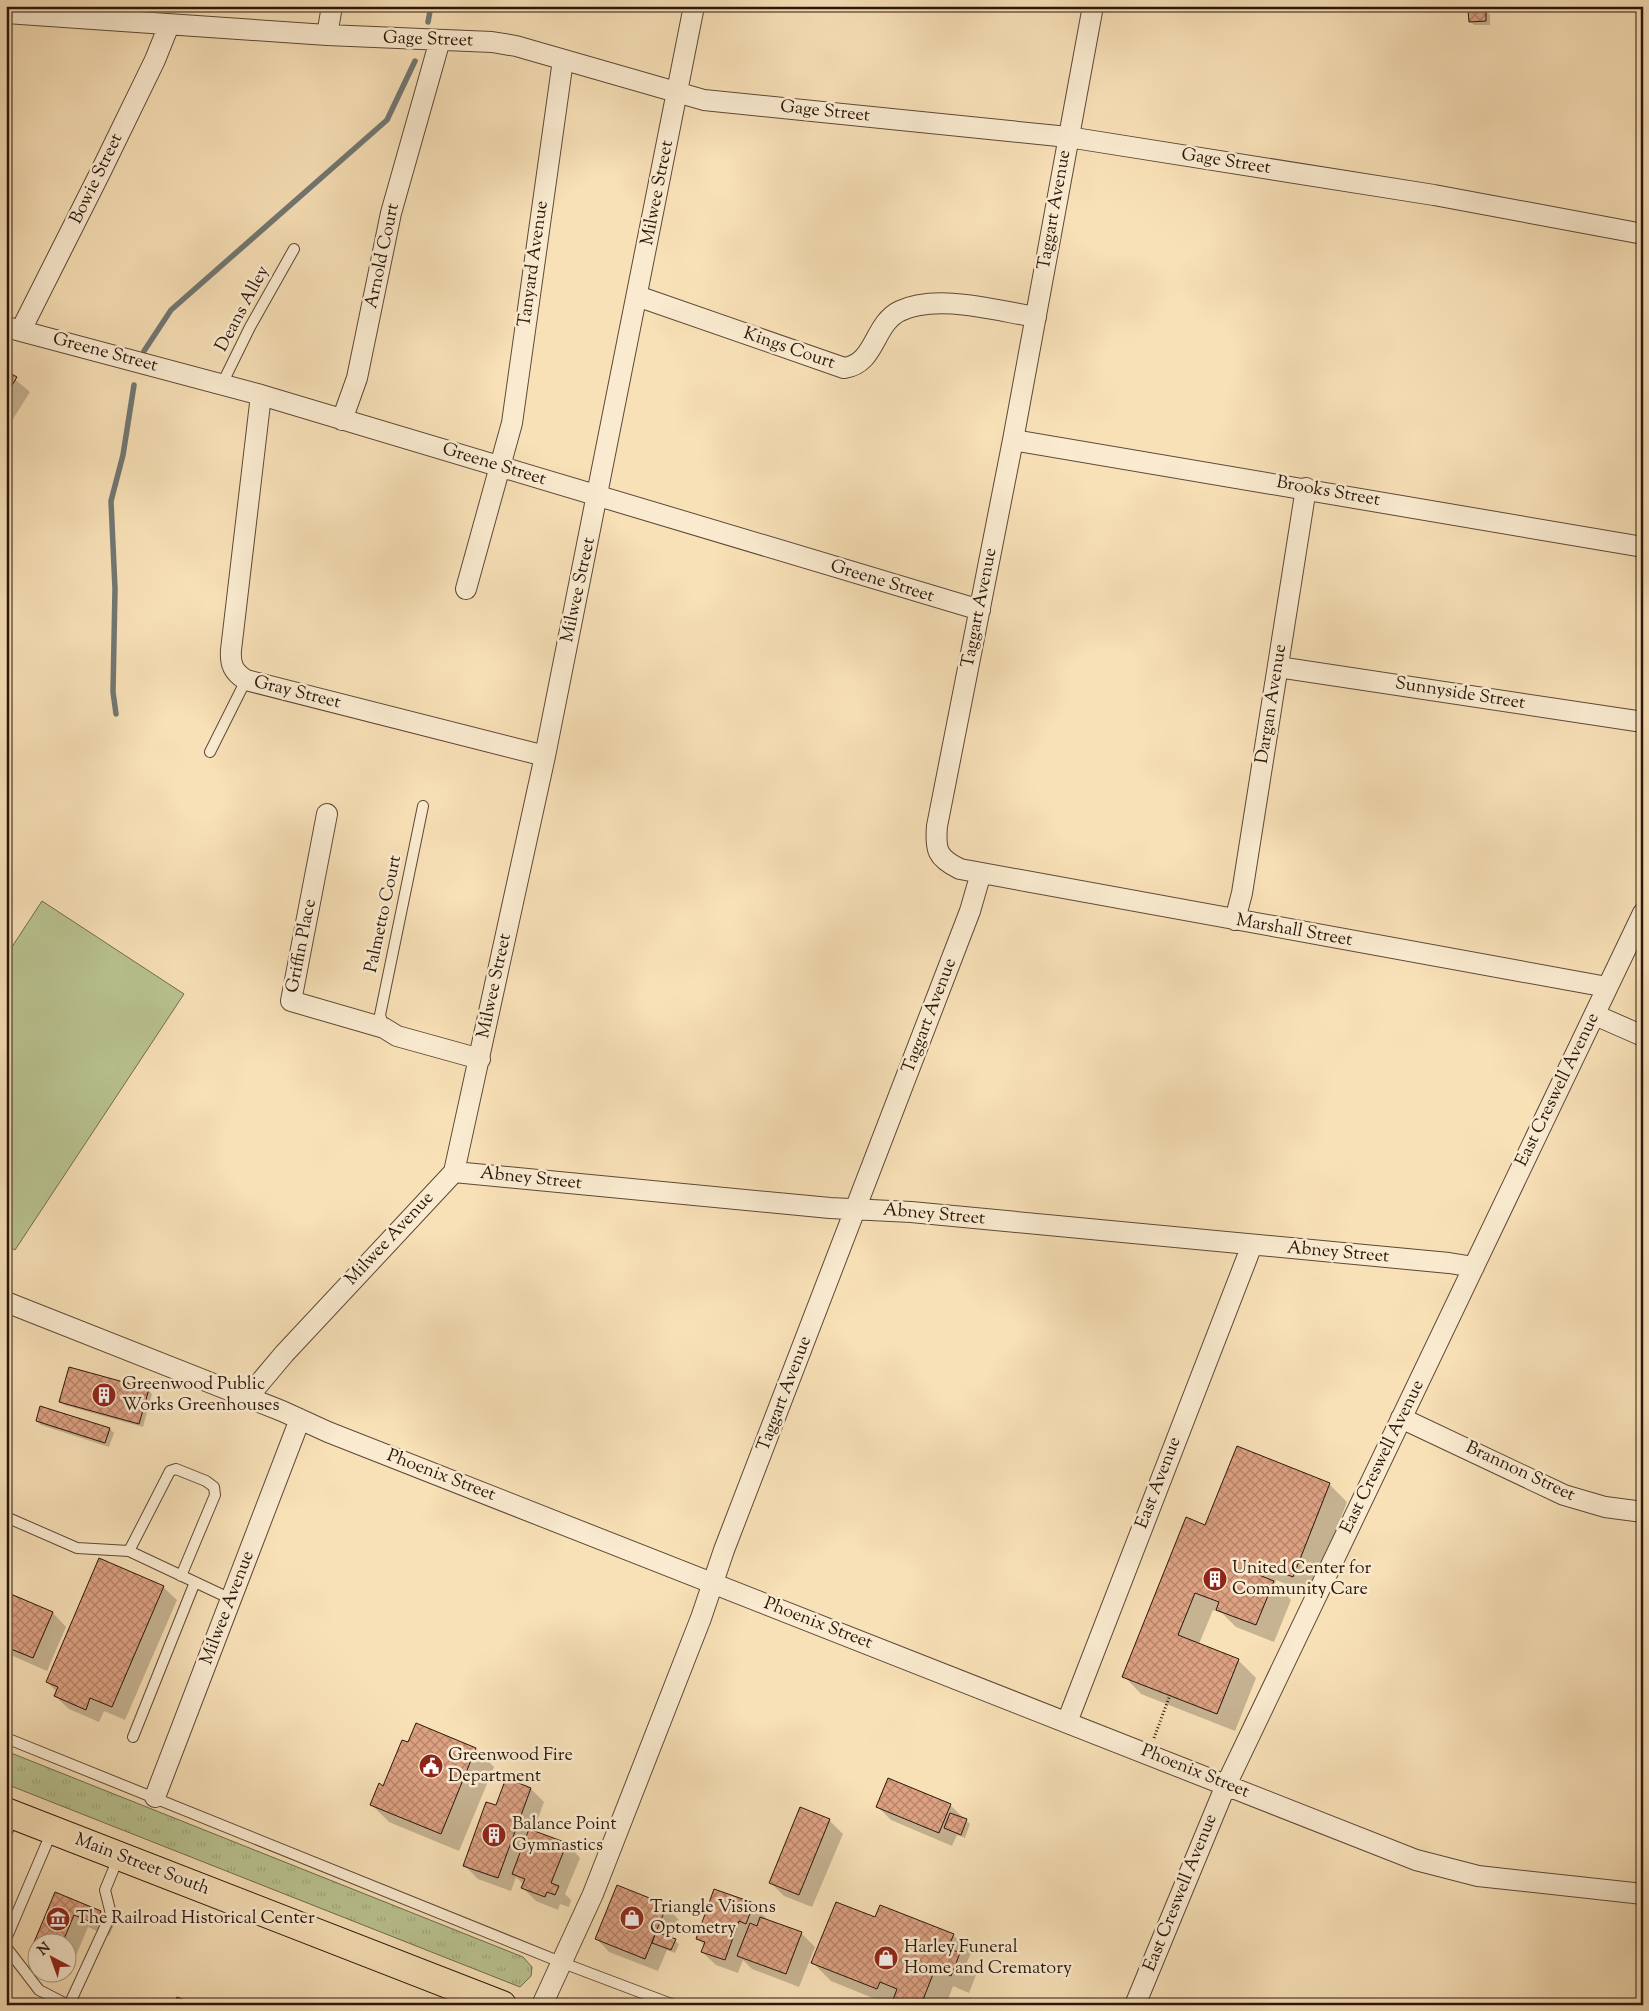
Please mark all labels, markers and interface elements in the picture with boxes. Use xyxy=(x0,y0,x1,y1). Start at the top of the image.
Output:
street label: Gage Street xyxy=(382,25,474,55)
street label: Gage Street xyxy=(779,94,871,130)
street label: Bowie Street xyxy=(64,129,130,229)
street label: Milwee Street xyxy=(635,138,681,248)
street label: Gage Street xyxy=(1179,142,1273,182)
street label: Taggart Avenue xyxy=(1032,148,1078,272)
street label: Tanyard Avenue xyxy=(512,199,556,329)
street label: Arnold Court xyxy=(359,201,407,311)
street label: Deans Alley xyxy=(209,261,277,357)
street label: Kings Court xyxy=(740,321,838,377)
street label: Greene Street xyxy=(50,327,160,379)
street label: Greene Street xyxy=(439,437,549,493)
street label: Brooks Street xyxy=(1274,470,1382,514)
street label: Milwee Street xyxy=(555,535,603,645)
street label: Taggart Avenue xyxy=(956,546,1004,670)
street label: Greene Street xyxy=(827,554,937,610)
street label: Dargan Avenue xyxy=(1250,642,1294,766)
street label: Gray Street xyxy=(251,670,343,716)
street label: Sunnyside Street xyxy=(1393,671,1527,717)
street label: Palmetto Court xyxy=(359,853,409,975)
street label: Griffin Place xyxy=(280,897,324,995)
street label: Marshall Street xyxy=(1234,908,1354,954)
street label: Milwee Street xyxy=(471,931,519,1041)
street label: Taggart Avenue xyxy=(896,955,964,1077)
street label: East Creswell Avenue xyxy=(1509,1009,1607,1171)
street label: Abney Street xyxy=(479,1161,583,1197)
street label: Milwee Avenue xyxy=(340,1186,440,1292)
street label: Abney Street xyxy=(882,1198,986,1232)
street label: Abney Street xyxy=(1286,1236,1390,1270)
street label: Taggart Avenue xyxy=(751,1333,819,1455)
place label: Greenwood Public Works Greenhouses xyxy=(122,1372,279,1419)
street label: East Creswell Avenue xyxy=(1334,1376,1432,1538)
building icon: Greenwood Public Works Greenhouses xyxy=(91,1382,117,1408)
street label: East Avenue xyxy=(1130,1433,1188,1533)
street label: Brannon Street xyxy=(1461,1435,1579,1509)
street label: Phoenix Street xyxy=(383,1443,499,1509)
street label: Milwee Avenue xyxy=(194,1547,262,1669)
place label: United Center for Community Care xyxy=(1232,1556,1372,1603)
building icon: United Center for Community Care xyxy=(1202,1566,1228,1592)
street label: Phoenix Street xyxy=(760,1591,876,1657)
street label: Phoenix Street xyxy=(1137,1738,1253,1806)
place label: Greenwood Fire Department xyxy=(448,1743,573,1790)
public building icon: Greenwood Fire Department xyxy=(418,1753,444,1779)
street label: East Creswell Avenue xyxy=(1137,1810,1225,1976)
place label: Balance Point Gymnastics xyxy=(512,1812,617,1859)
building icon: Balance Point Gymnastics xyxy=(481,1822,507,1848)
street label: Main Street South xyxy=(71,1827,214,1903)
place label: Triangle Visions Optometry xyxy=(650,1895,776,1942)
shop icon: Triangle Visions Optometry xyxy=(619,1905,645,1931)
museum icon: The Railroad Historical Center xyxy=(45,1906,71,1932)
place label: The Railroad Historical Center xyxy=(76,1906,315,1932)
north arrow xyxy=(28,1934,78,1984)
place label: Harley Funeral Home and Crematory xyxy=(904,1935,1072,1982)
text: N xyxy=(34,1938,56,1961)
shop icon: Harley Funeral Home and Crematory xyxy=(873,1945,899,1971)

